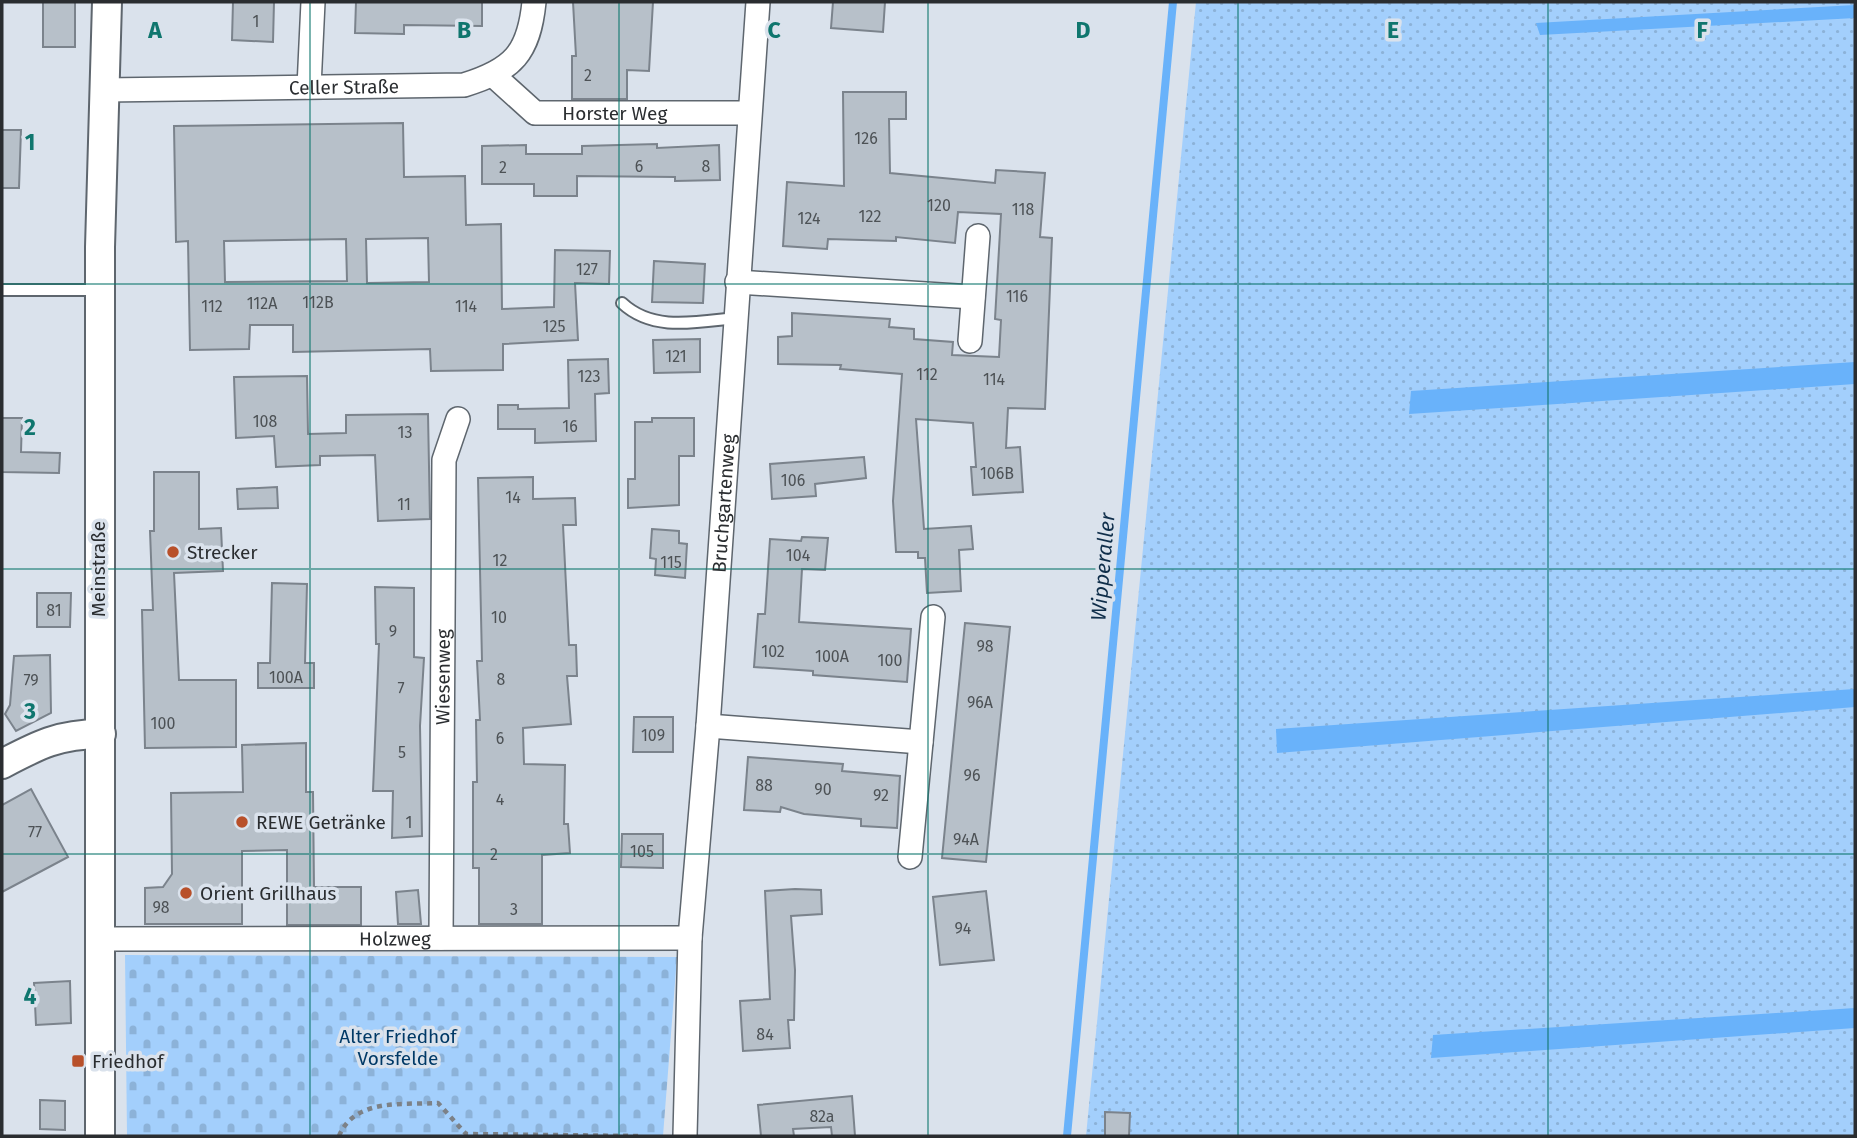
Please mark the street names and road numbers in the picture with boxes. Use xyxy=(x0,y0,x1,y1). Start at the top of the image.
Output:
street label: Celler Straße xyxy=(289,75,399,99)
street label: Horster Weg xyxy=(562,102,667,125)
street label: Bruchgartenweg xyxy=(708,433,740,574)
street label: Meinstraße xyxy=(87,521,110,617)
street label: Wiesenweg xyxy=(431,629,455,725)
street label: Holzweg xyxy=(359,927,431,951)

